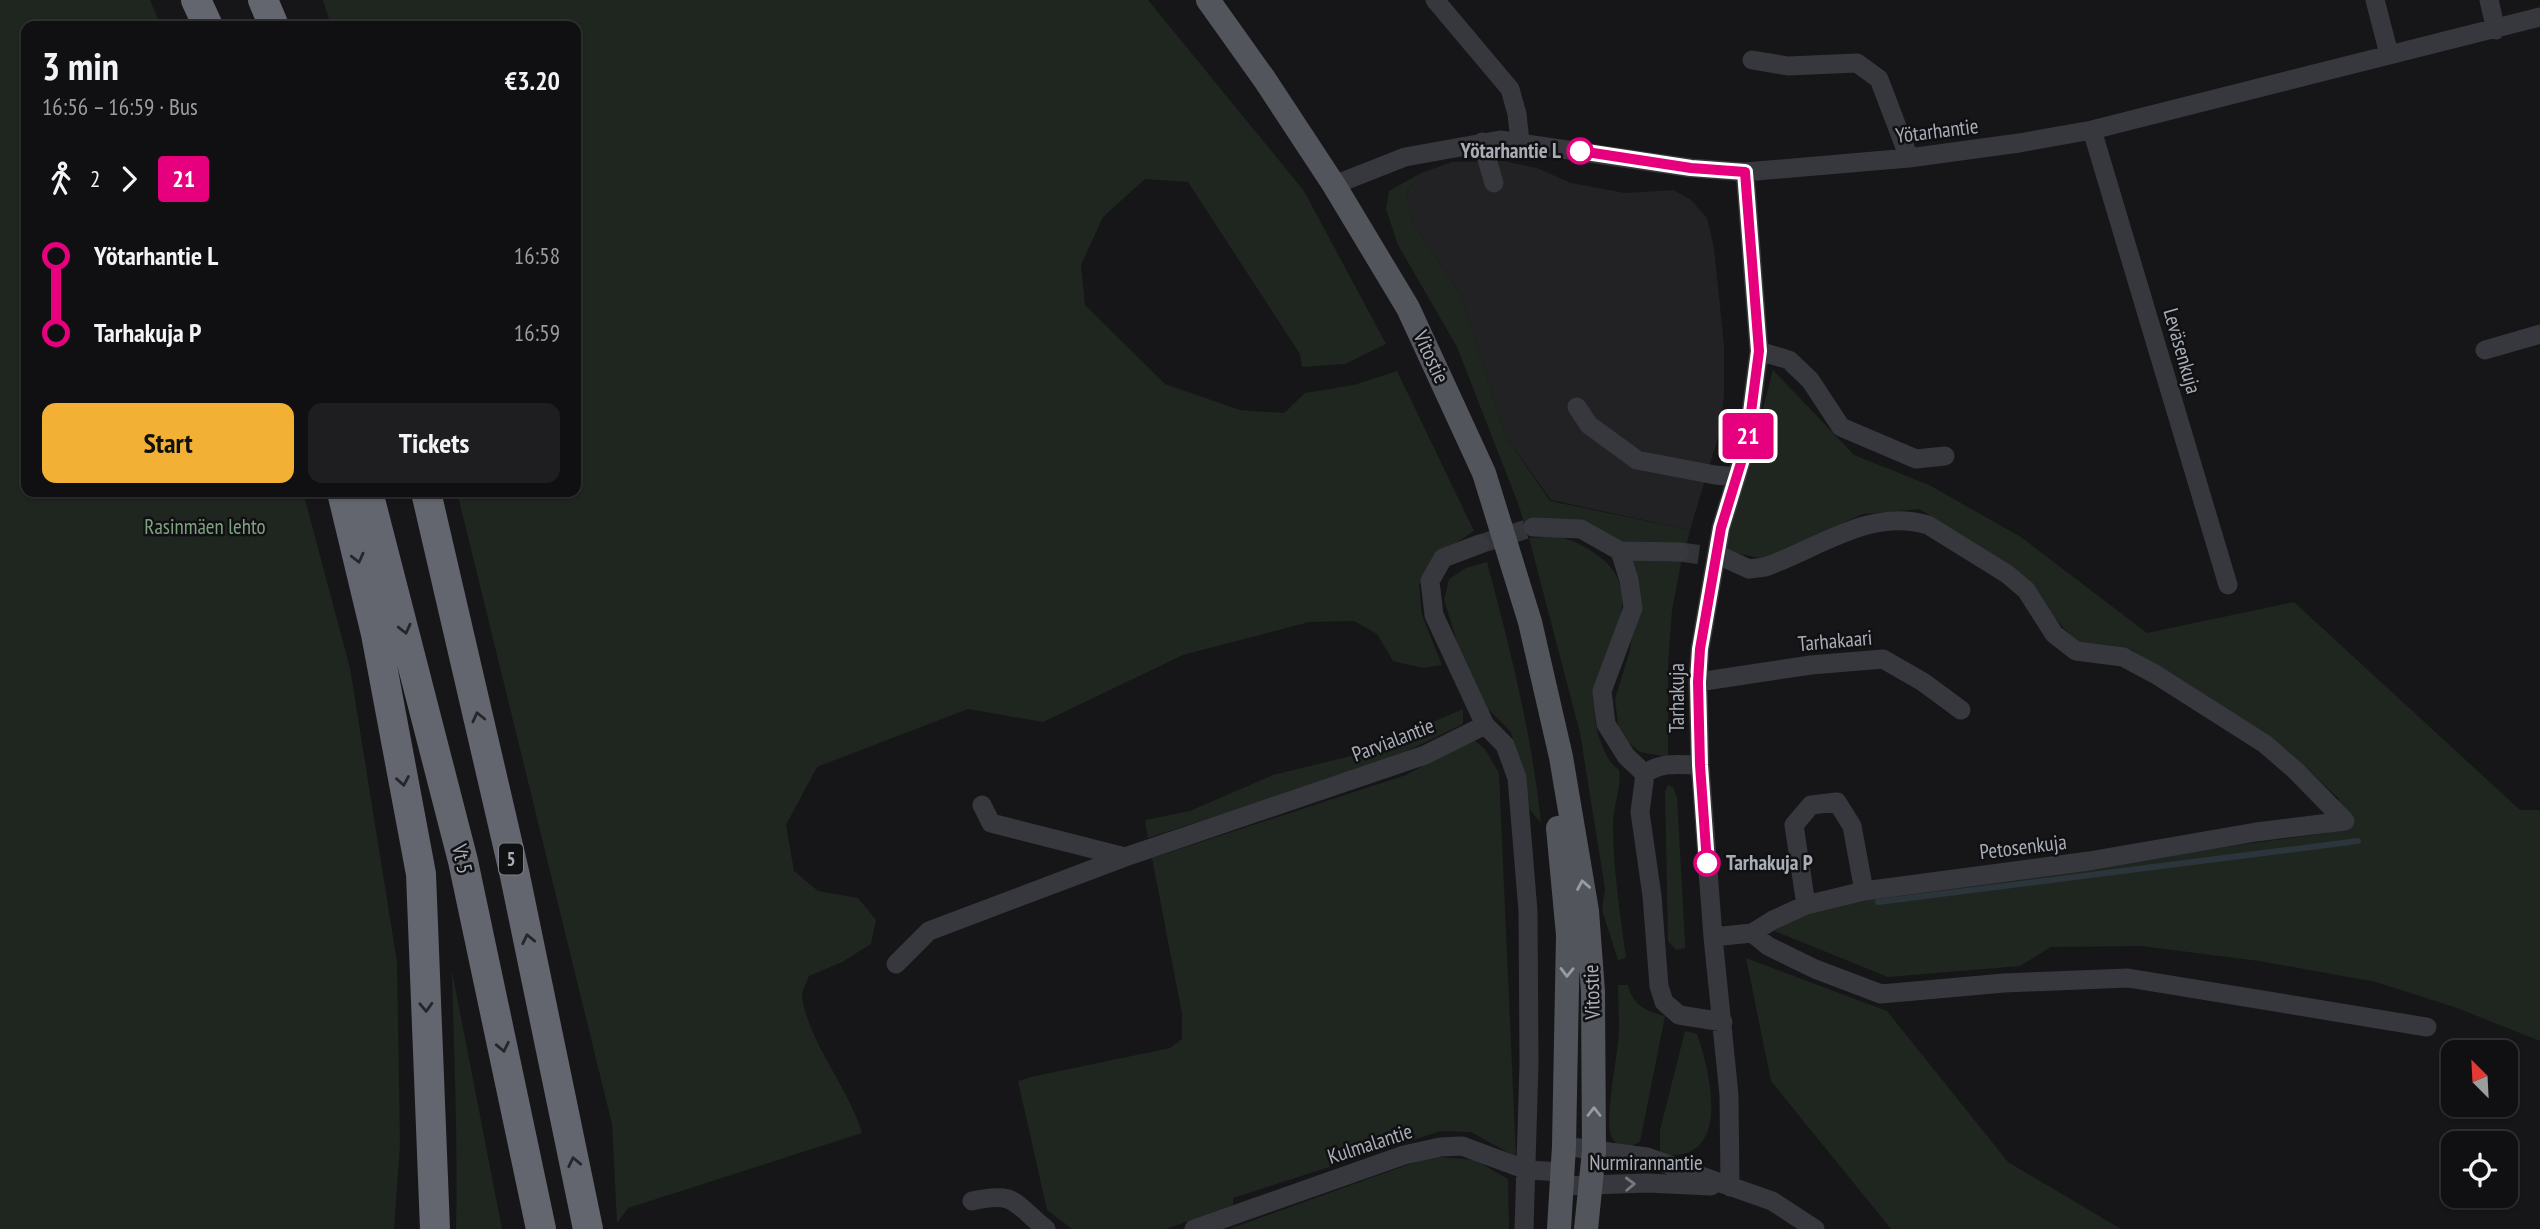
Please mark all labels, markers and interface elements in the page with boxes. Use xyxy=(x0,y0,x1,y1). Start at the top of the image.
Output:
text: 3 min xyxy=(42,41,119,90)
text: €3.20 xyxy=(505,64,560,97)
text: 16:56 – 16:59 · Bus xyxy=(42,92,198,121)
street label: Yötarhantie xyxy=(1894,112,1980,149)
place label: Yötarhantie L xyxy=(1460,137,1561,164)
marker: Yötarhantie L xyxy=(1567,138,1593,164)
icon: walk xyxy=(42,160,80,198)
icon: forward xyxy=(110,160,148,198)
text: 21 xyxy=(172,163,195,194)
text: 2 xyxy=(90,164,100,193)
text: Yötarhantie L xyxy=(94,239,218,272)
text: 16:58 xyxy=(514,241,560,270)
street label: Leväsenkuja xyxy=(2157,305,2208,397)
text: Tarhakuja P xyxy=(94,316,201,349)
text: 16:59 xyxy=(514,318,560,347)
street label: Vitostie xyxy=(1407,325,1455,387)
button: Start xyxy=(42,403,294,483)
button: Tickets xyxy=(308,403,560,483)
line badge: 21 xyxy=(1716,413,1780,459)
text: 21 xyxy=(1737,420,1759,451)
park label: Rasinmäen lehto xyxy=(144,513,266,540)
one-way arrow xyxy=(350,552,364,564)
one-way arrow xyxy=(397,623,411,635)
street label: Tarhakaari xyxy=(1797,624,1873,657)
street label: Tarhakuja xyxy=(1663,663,1690,733)
one-way arrow xyxy=(472,711,487,723)
street label: Parvialantie xyxy=(1348,712,1438,767)
one-way arrow xyxy=(395,775,410,787)
street label: Petosenkuja xyxy=(1978,828,2068,865)
street label: Vt 5 xyxy=(446,841,479,876)
road number: 5 xyxy=(499,844,523,874)
place label: Tarhakuja P xyxy=(1726,849,1813,876)
marker: Tarhakuja P xyxy=(1694,850,1720,876)
one-way arrow xyxy=(1576,879,1591,891)
one-way arrow xyxy=(521,933,536,945)
street label: Vitostie xyxy=(1577,964,1606,1021)
one-way arrow xyxy=(1559,967,1575,978)
one-way arrow xyxy=(418,1002,433,1013)
north arrow xyxy=(2441,1040,2518,1116)
map controls xyxy=(2441,1040,2518,1208)
one-way arrow xyxy=(494,1041,509,1053)
one-way arrow xyxy=(1586,1106,1602,1117)
street label: Kulmalantie xyxy=(1324,1117,1416,1170)
button: locate xyxy=(2441,1131,2518,1208)
street label: Nurmirannantie xyxy=(1589,1149,1703,1176)
one-way arrow xyxy=(567,1156,582,1168)
one-way arrow xyxy=(1625,1176,1636,1192)

